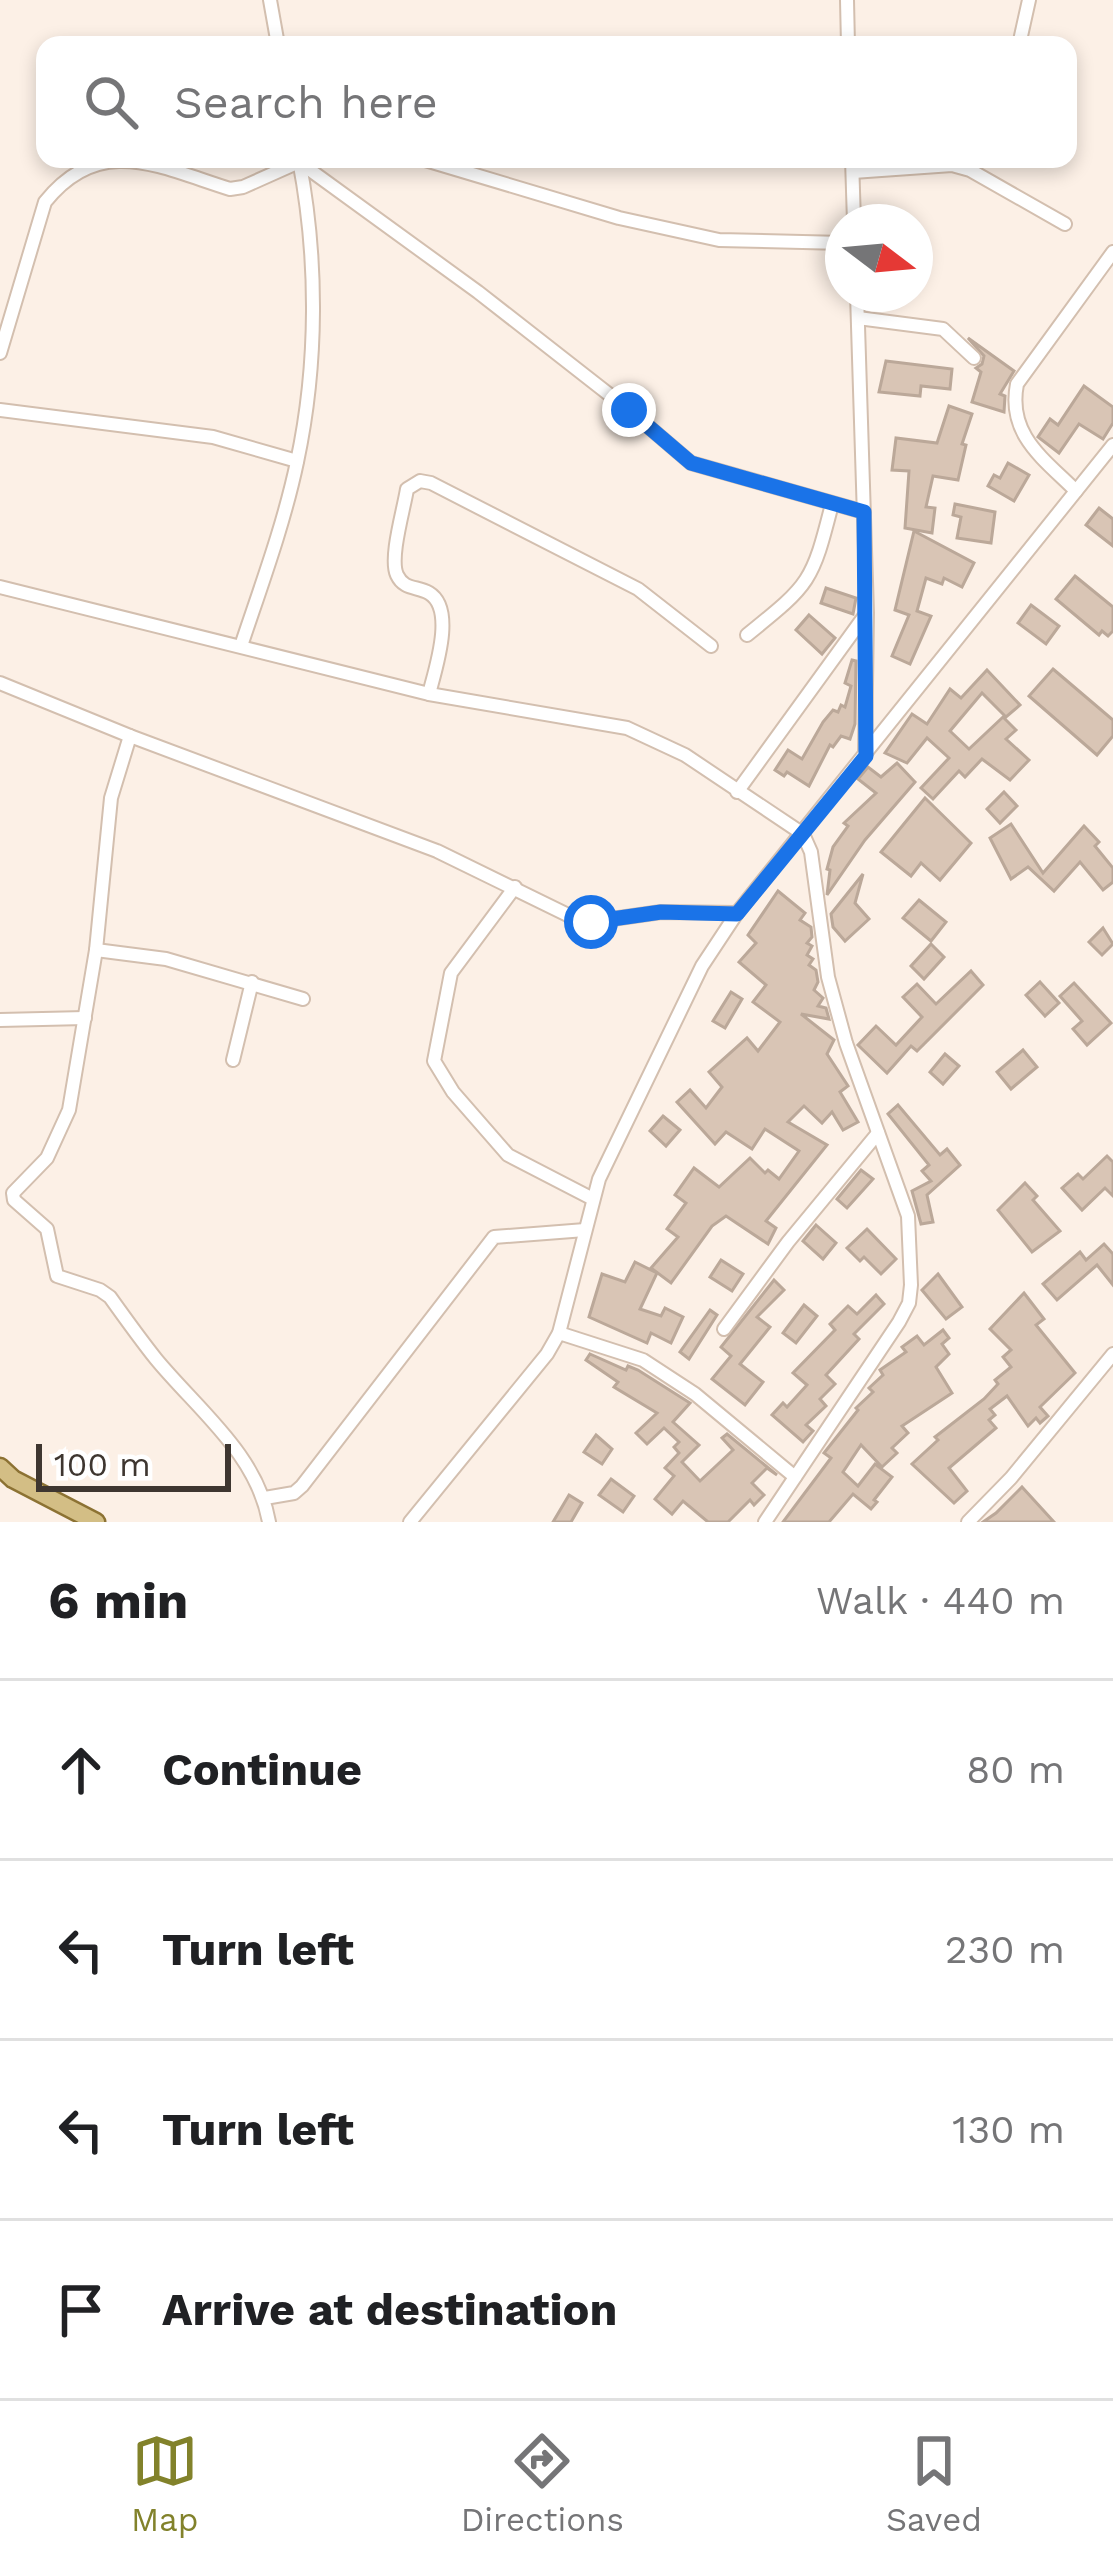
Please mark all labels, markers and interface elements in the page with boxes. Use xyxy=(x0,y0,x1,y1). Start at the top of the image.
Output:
search box xyxy=(36,36,1077,168)
icon: search xyxy=(78,69,144,135)
text: Search here xyxy=(174,76,438,129)
north arrow xyxy=(825,204,933,312)
route end xyxy=(602,383,656,437)
route start xyxy=(564,895,618,949)
scale bar xyxy=(36,1438,231,1491)
text: 100 m xyxy=(54,1445,151,1484)
text: 6 min xyxy=(48,1571,188,1630)
text: Walk · 440 m xyxy=(816,1578,1065,1623)
icon: ahead xyxy=(48,1737,114,1803)
text: Continue xyxy=(162,1743,362,1796)
text: 80 m xyxy=(966,1747,1065,1792)
icon: left xyxy=(48,1917,114,1983)
text: Turn left xyxy=(162,1923,354,1976)
text: 230 m xyxy=(945,1927,1065,1972)
icon: left xyxy=(48,2097,114,2163)
text: Turn left xyxy=(162,2103,354,2156)
text: 130 m xyxy=(952,2107,1065,2152)
icon: arrive xyxy=(48,2277,114,2343)
text: Arrive at destination xyxy=(162,2283,617,2336)
tab: Map xyxy=(131,2428,198,2539)
tab: Directions xyxy=(461,2428,624,2539)
tab: Saved xyxy=(886,2428,982,2539)

